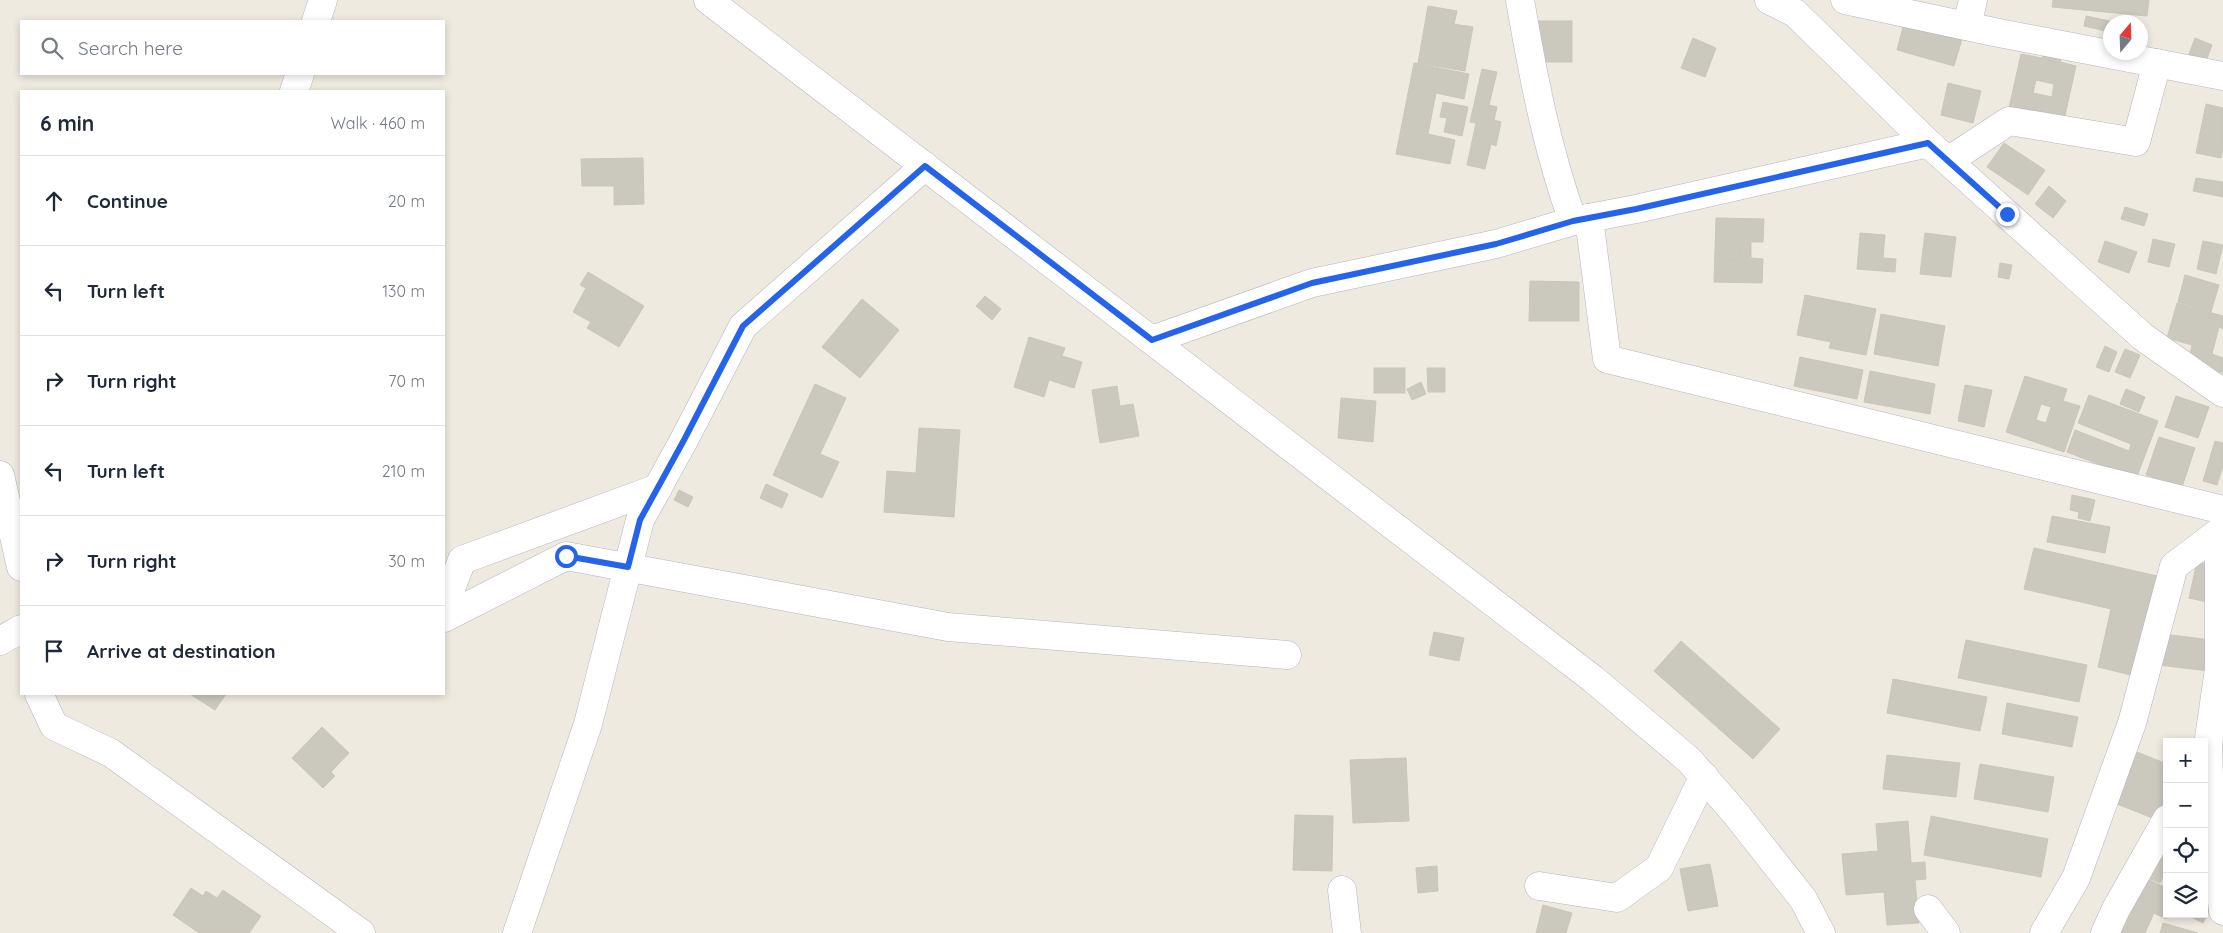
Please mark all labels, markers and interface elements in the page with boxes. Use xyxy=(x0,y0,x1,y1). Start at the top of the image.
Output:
north arrow xyxy=(2103,15,2148,60)
search box xyxy=(20,20,445,75)
icon: search xyxy=(38,34,66,62)
text: Search here xyxy=(78,36,183,60)
text: 6 min xyxy=(40,110,94,136)
text: Walk · 460 m xyxy=(330,113,425,133)
icon: ahead xyxy=(40,187,68,215)
text: Continue xyxy=(87,189,168,213)
text: 20 m xyxy=(388,191,425,211)
route end xyxy=(1996,203,2019,226)
icon: left xyxy=(40,277,68,305)
text: Turn left xyxy=(87,279,165,303)
text: 130 m xyxy=(382,281,425,301)
icon: right xyxy=(40,367,68,395)
text: Turn right xyxy=(87,369,176,393)
text: 70 m xyxy=(388,371,425,391)
icon: left xyxy=(40,457,68,485)
text: Turn left xyxy=(87,459,165,483)
text: 210 m xyxy=(382,461,425,481)
route start xyxy=(555,545,578,568)
icon: right xyxy=(40,547,68,575)
text: Turn right xyxy=(87,549,176,573)
text: 30 m xyxy=(388,551,425,571)
icon: arrive xyxy=(40,637,68,665)
text: Arrive at destination xyxy=(87,639,276,663)
map controls xyxy=(2163,738,2208,918)
button: + xyxy=(2163,738,2208,783)
button: − xyxy=(2163,783,2208,828)
button: locate xyxy=(2163,828,2208,873)
button: layers xyxy=(2163,873,2208,918)

